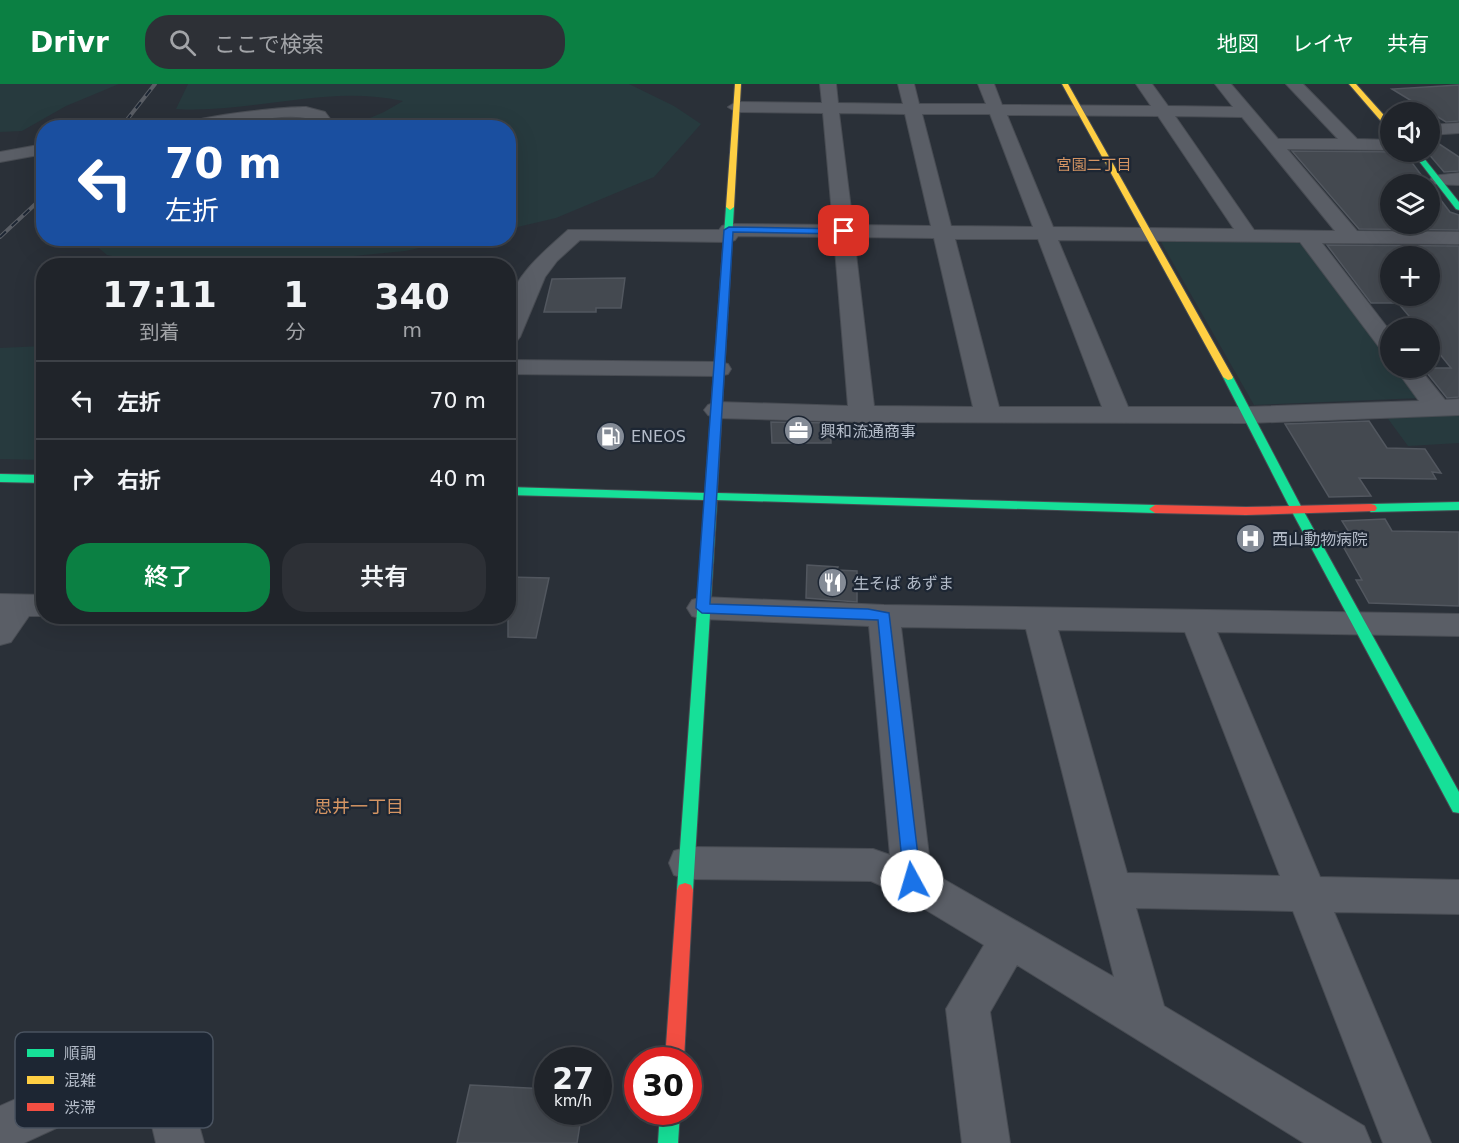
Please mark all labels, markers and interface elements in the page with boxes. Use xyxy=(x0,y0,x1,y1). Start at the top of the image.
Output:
search box xyxy=(145,15,565,69)
text: Drivr xyxy=(30,26,109,59)
icon: search xyxy=(166,26,199,59)
text: ここで検索 xyxy=(214,32,324,57)
text: 地図 xyxy=(1217,32,1259,56)
text: レイヤ xyxy=(1292,32,1354,56)
text: 共有 xyxy=(1387,32,1429,56)
map controls xyxy=(1380,102,1440,378)
button: sound xyxy=(1380,102,1440,162)
text: 70 m xyxy=(165,139,282,188)
icon: left xyxy=(66,144,144,222)
district label: 宮園二丁目 xyxy=(1056,156,1132,174)
button: layers xyxy=(1380,174,1440,234)
text: 左折 xyxy=(165,195,219,226)
pin xyxy=(818,205,869,256)
icon: arrive xyxy=(827,214,860,247)
button: + xyxy=(1380,246,1440,306)
text: 17:11 xyxy=(102,274,217,315)
text: 1 xyxy=(283,274,308,315)
text: 340 xyxy=(375,276,450,317)
text: m xyxy=(402,318,422,342)
button: − xyxy=(1380,318,1440,378)
text: 到着 xyxy=(140,320,180,344)
text: 分 xyxy=(286,320,306,344)
icon: left xyxy=(66,384,99,417)
text: 70 m xyxy=(430,388,486,413)
text: 左折 xyxy=(117,390,161,415)
office icon: 興和流通商事 xyxy=(783,415,815,447)
fuel station icon: ENEOS xyxy=(594,420,626,452)
place label: 興和流通商事 xyxy=(820,422,916,441)
place label: ENEOS xyxy=(631,427,686,446)
icon: right xyxy=(66,462,99,495)
text: 40 m xyxy=(430,466,486,491)
text: 右折 xyxy=(117,468,161,493)
hospital icon: 西山動物病院 xyxy=(1235,523,1267,555)
place label: 西山動物病院 xyxy=(1272,530,1368,549)
button: 終了 xyxy=(66,543,270,612)
button: 共有 xyxy=(282,543,486,612)
restaurant icon: 生そば あずま xyxy=(816,567,848,599)
place label: 生そば あずま xyxy=(853,574,954,593)
district label: 思井一丁目 xyxy=(314,796,404,817)
position arrow xyxy=(880,849,944,913)
legend xyxy=(15,1032,213,1128)
text: 順調 xyxy=(64,1044,96,1063)
speed limit sign: 30 xyxy=(624,1047,702,1125)
text: 27 xyxy=(552,1061,594,1096)
text: 混雑 xyxy=(64,1071,96,1090)
text: km/h xyxy=(554,1092,592,1110)
text: 渋滞 xyxy=(64,1098,96,1117)

